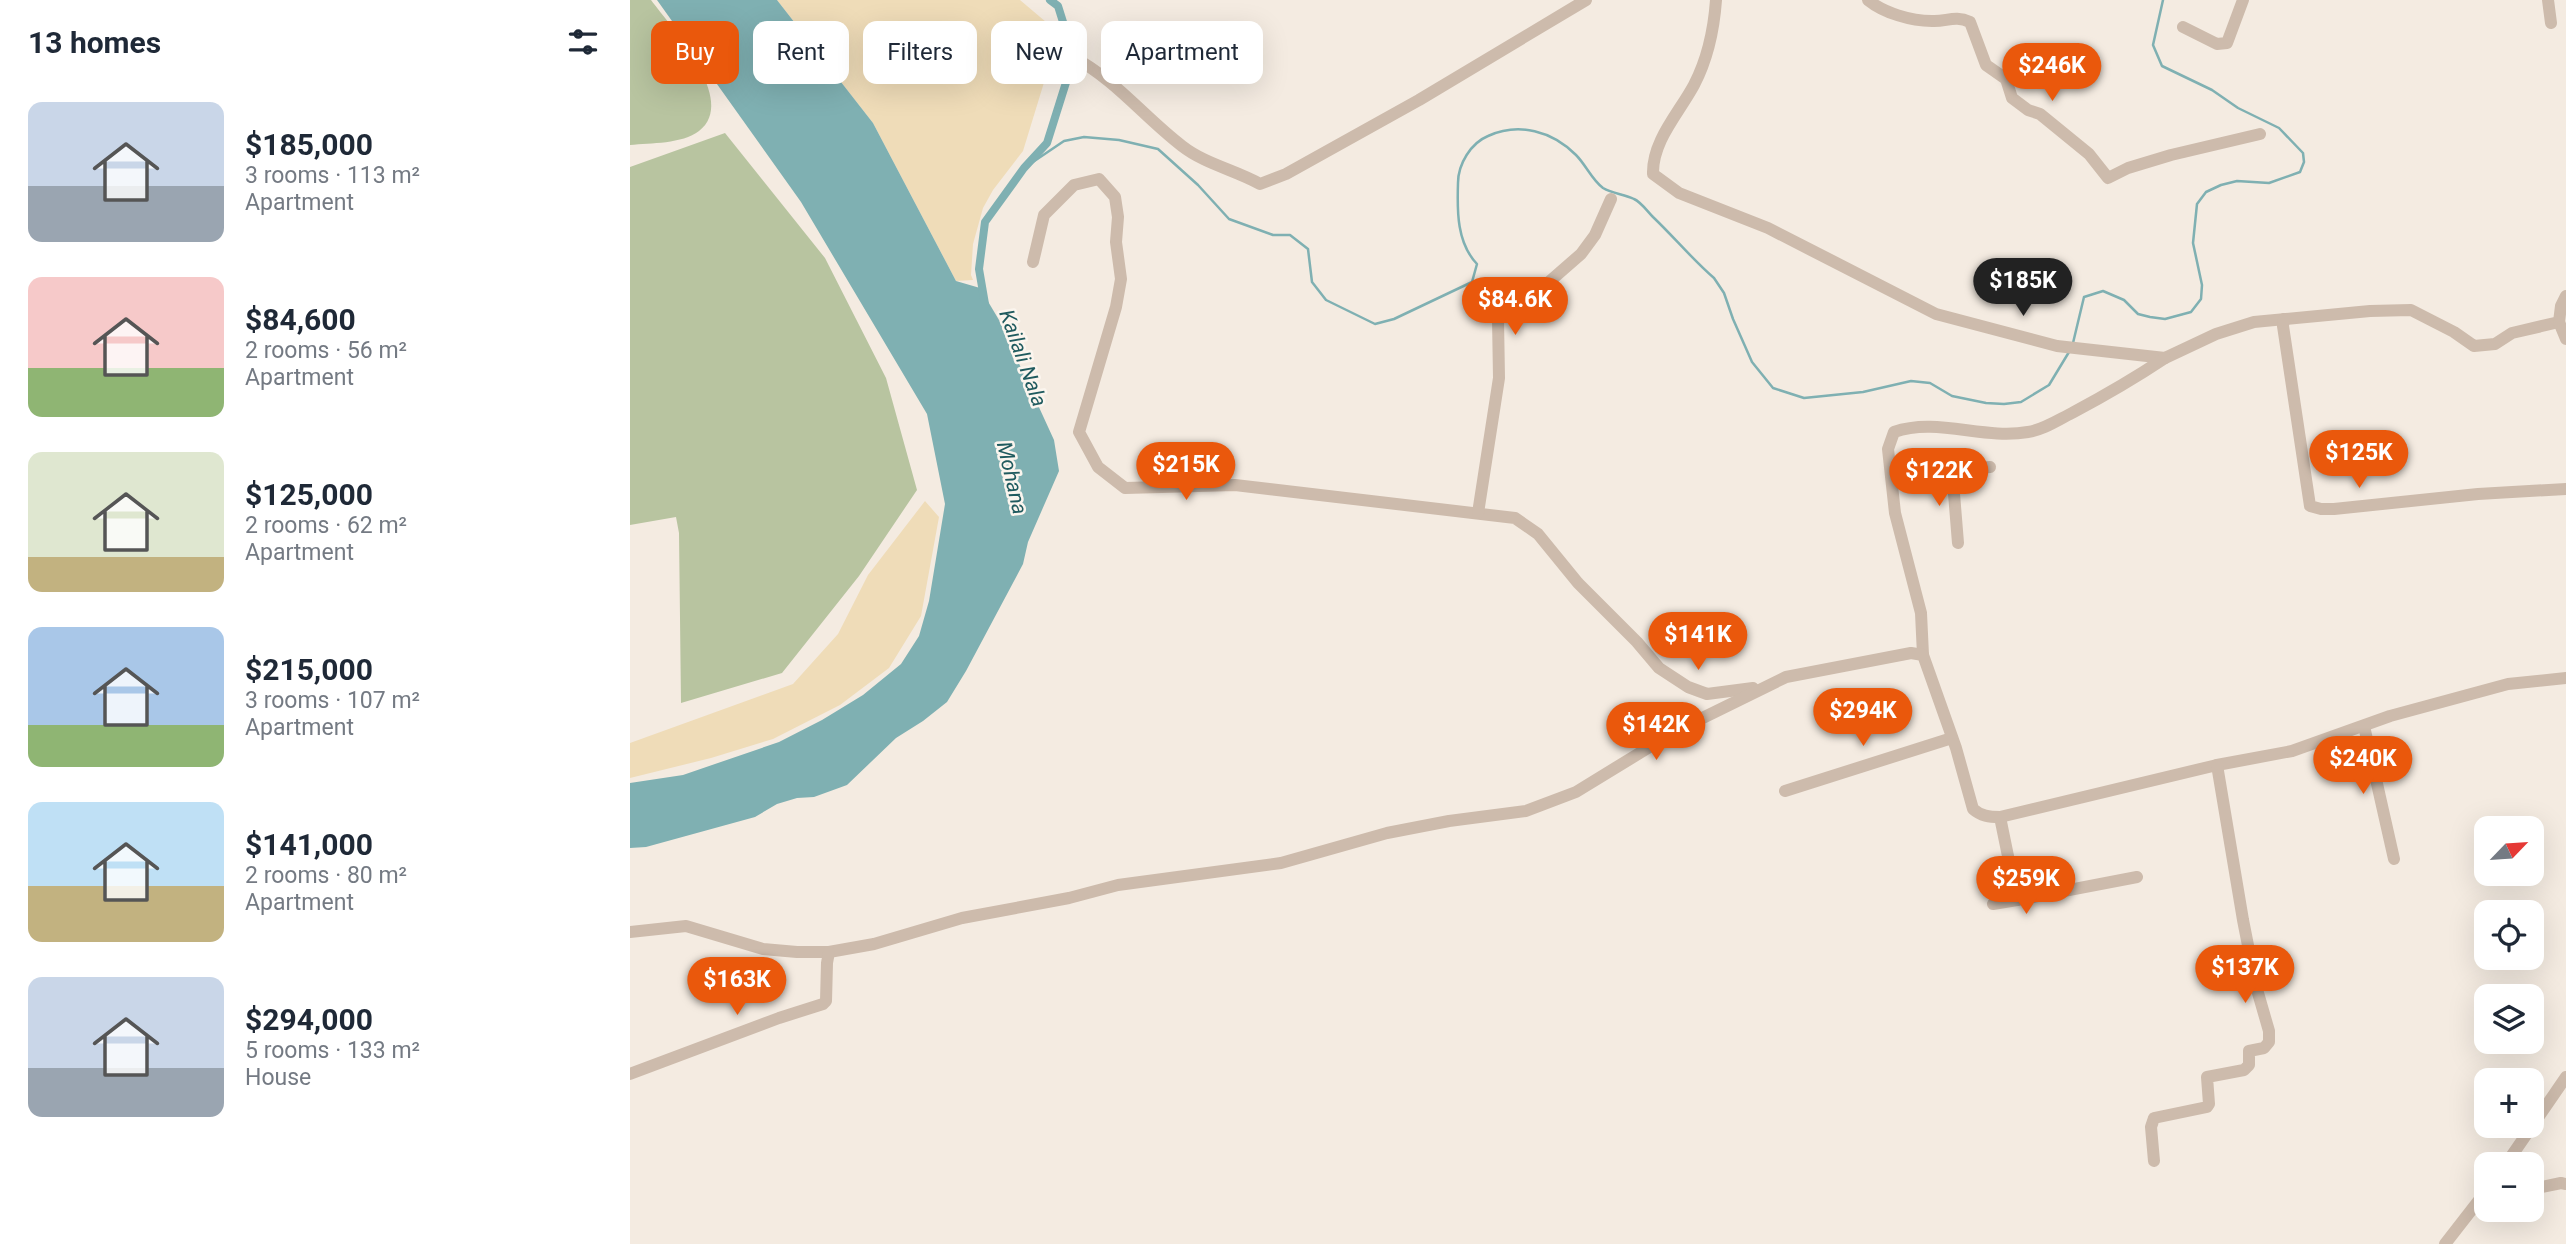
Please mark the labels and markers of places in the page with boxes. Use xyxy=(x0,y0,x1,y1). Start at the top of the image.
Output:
pin: $246K xyxy=(2003,43,2101,103)
pin: $185K xyxy=(1974,258,2072,318)
pin: $84.6K xyxy=(1458,278,1572,337)
pin: $125K xyxy=(2310,430,2408,490)
pin: $215K xyxy=(1137,442,1235,502)
pin: $122K xyxy=(1890,448,1988,508)
pin: $141K xyxy=(1649,612,1747,672)
pin: $294K xyxy=(1814,688,1912,748)
pin: $142K xyxy=(1607,702,1705,762)
pin: $240K xyxy=(2314,736,2412,796)
pin: $259K xyxy=(1977,856,2075,916)
pin: $137K xyxy=(2196,946,2294,1005)
pin: $163K xyxy=(688,958,786,1017)

